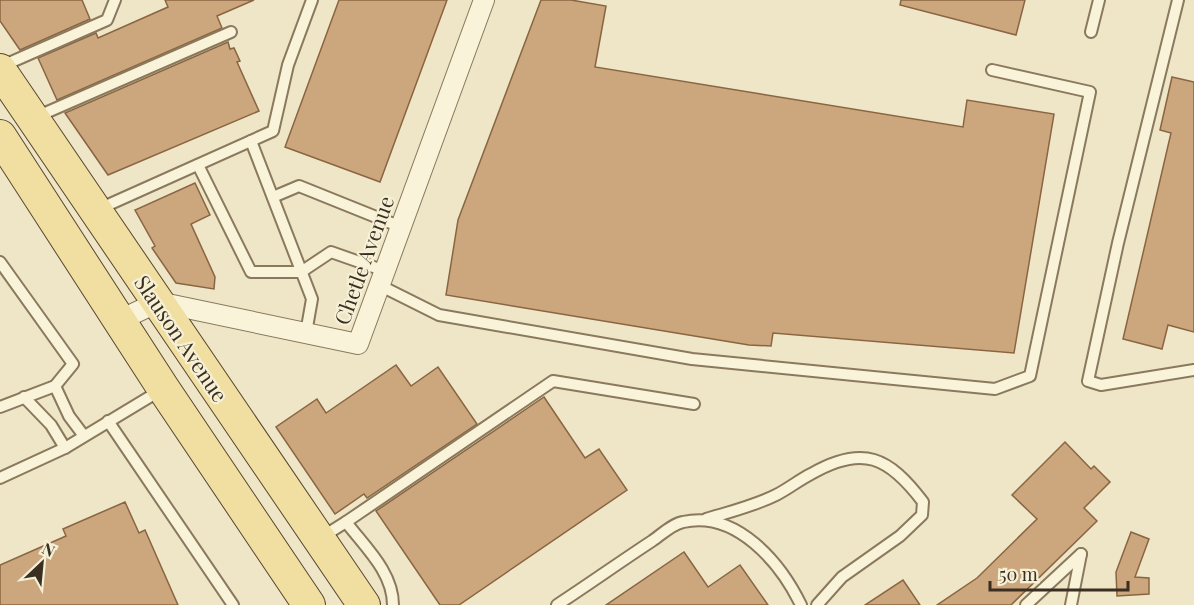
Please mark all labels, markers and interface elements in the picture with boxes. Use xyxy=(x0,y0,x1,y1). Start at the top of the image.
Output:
street label: Chetle Avenue xyxy=(327,192,399,328)
street label: Slauson Avenue xyxy=(129,269,235,407)
north arrow xyxy=(12,533,72,593)
text: N xyxy=(39,537,59,561)
scale bar xyxy=(990,554,1128,592)
text: 50 m xyxy=(999,562,1038,586)

